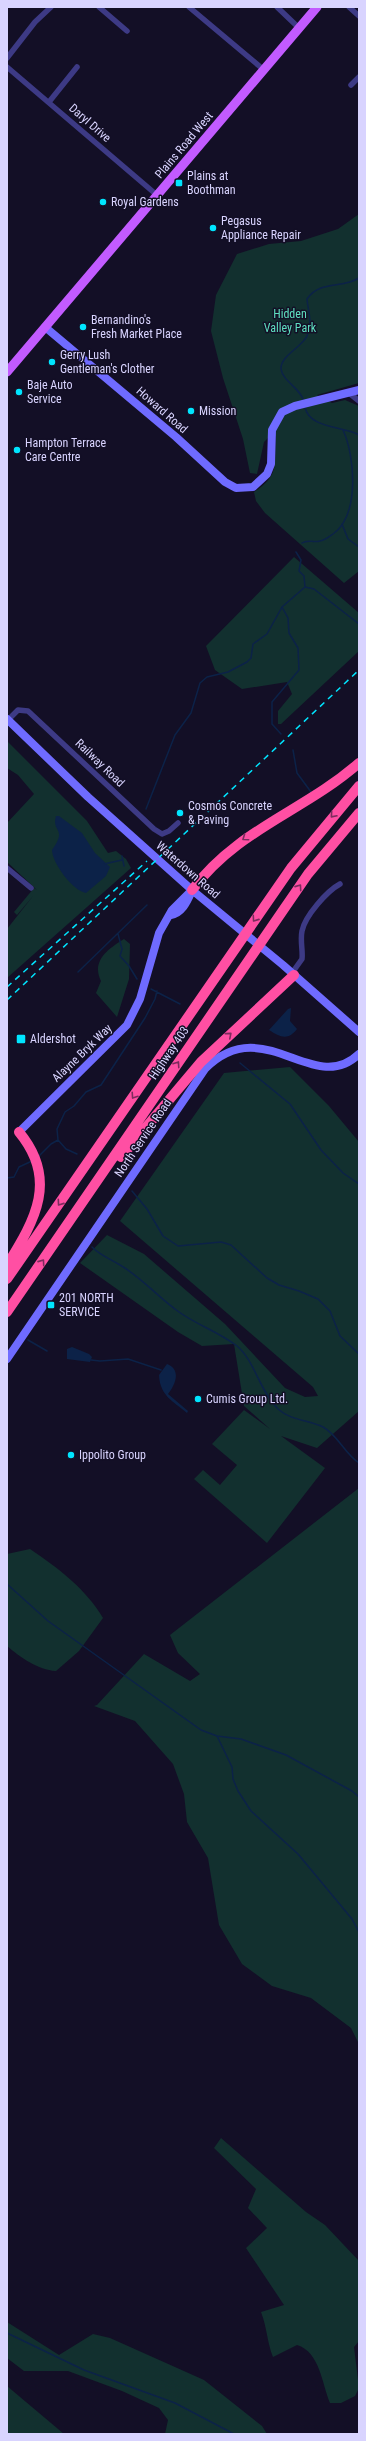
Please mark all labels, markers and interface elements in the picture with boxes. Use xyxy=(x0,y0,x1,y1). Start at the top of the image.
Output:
street label: Daryl Drive xyxy=(66,101,114,145)
street label: Plains Road West xyxy=(152,109,216,181)
place label: Plains at Boothman xyxy=(187,169,236,197)
marker: Plains at Boothman xyxy=(174,178,184,188)
place label: Royal Gardens xyxy=(111,195,179,209)
marker: Royal Gardens xyxy=(98,197,108,207)
place label: Pegasus Appliance Repair xyxy=(221,214,301,242)
marker: Pegasus Appliance Repair xyxy=(208,223,218,233)
park label: Hidden Valley Park xyxy=(264,307,317,335)
place label: Bernandino's Fresh Market Place xyxy=(91,313,182,341)
marker: Bernandino's Fresh Market Place xyxy=(78,322,88,332)
place label: Gerry Lush Gentleman's Clother xyxy=(60,348,155,376)
marker: Gerry Lush Gentleman's Clother xyxy=(47,357,57,367)
place label: Baje Auto Service xyxy=(27,378,72,406)
street label: Howard Road xyxy=(133,384,191,436)
marker: Baje Auto Service xyxy=(14,387,24,397)
place label: Mission xyxy=(199,404,237,418)
marker: Mission xyxy=(186,406,196,416)
place label: Hampton Terrace Care Centre xyxy=(25,436,107,464)
marker: Hampton Terrace Care Centre xyxy=(12,445,22,455)
street label: Railway Road xyxy=(73,736,128,790)
place label: Cosmos Concrete & Paving xyxy=(188,799,272,827)
marker: Cosmos Concrete & Paving xyxy=(175,808,185,818)
one-way arrow xyxy=(331,811,338,818)
one-way arrow xyxy=(242,833,249,841)
street label: Waterdown Road xyxy=(153,839,223,902)
one-way arrow xyxy=(294,885,301,892)
one-way arrow xyxy=(252,915,260,922)
street label: Alayne Bryk Way xyxy=(49,1021,115,1085)
street label: Highway 403 xyxy=(146,1024,192,1082)
place label: Aldershot xyxy=(30,1032,76,1046)
marker: Aldershot xyxy=(15,1033,27,1045)
one-way arrow xyxy=(224,1033,232,1040)
one-way arrow xyxy=(172,1061,179,1068)
one-way arrow xyxy=(132,1091,139,1098)
street label: North Service Road xyxy=(112,1096,174,1180)
one-way arrow xyxy=(57,1199,65,1206)
one-way arrow xyxy=(37,1260,44,1267)
place label: 201 NORTH SERVICE xyxy=(59,1291,114,1319)
marker: 201 NORTH SERVICE xyxy=(46,1300,56,1310)
place label: Cumis Group Ltd. xyxy=(206,1392,288,1406)
marker: Cumis Group Ltd. xyxy=(193,1394,203,1404)
place label: Ippolito Group xyxy=(79,1448,146,1462)
marker: Ippolito Group xyxy=(66,1450,76,1460)

